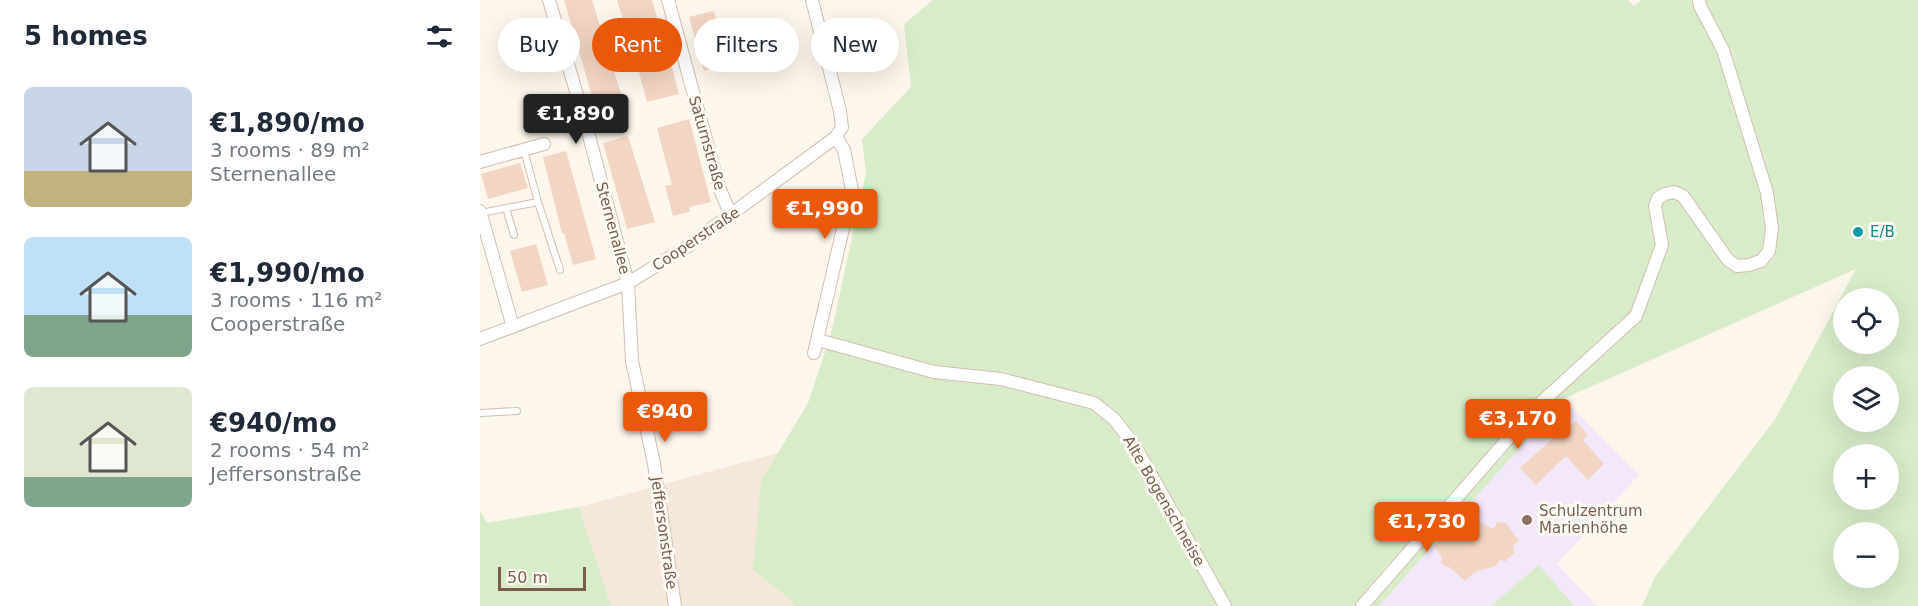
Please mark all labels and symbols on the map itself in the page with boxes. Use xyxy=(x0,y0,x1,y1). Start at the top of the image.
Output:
pin: €1,890 xyxy=(527,94,625,145)
street label: Saturnstraße xyxy=(685,94,729,192)
street label: Sternenallee xyxy=(592,180,634,276)
pin: €1,990 xyxy=(776,189,874,240)
street label: Cooperstraße xyxy=(649,203,743,275)
place label: E/B xyxy=(1870,223,1895,241)
marker: E/B xyxy=(1851,225,1865,239)
pin: €940 xyxy=(629,392,701,443)
pin: €3,170 xyxy=(1469,399,1567,450)
street label: Alte Bogenschneise xyxy=(1119,433,1209,569)
street label: Jeffersonstraße xyxy=(647,474,681,591)
pin: €1,730 xyxy=(1378,502,1476,553)
place label: Schulzentrum Marienhöhe xyxy=(1539,502,1643,537)
marker: Schulzentrum Marienhöhe xyxy=(1520,513,1534,527)
scale bar xyxy=(498,564,586,592)

